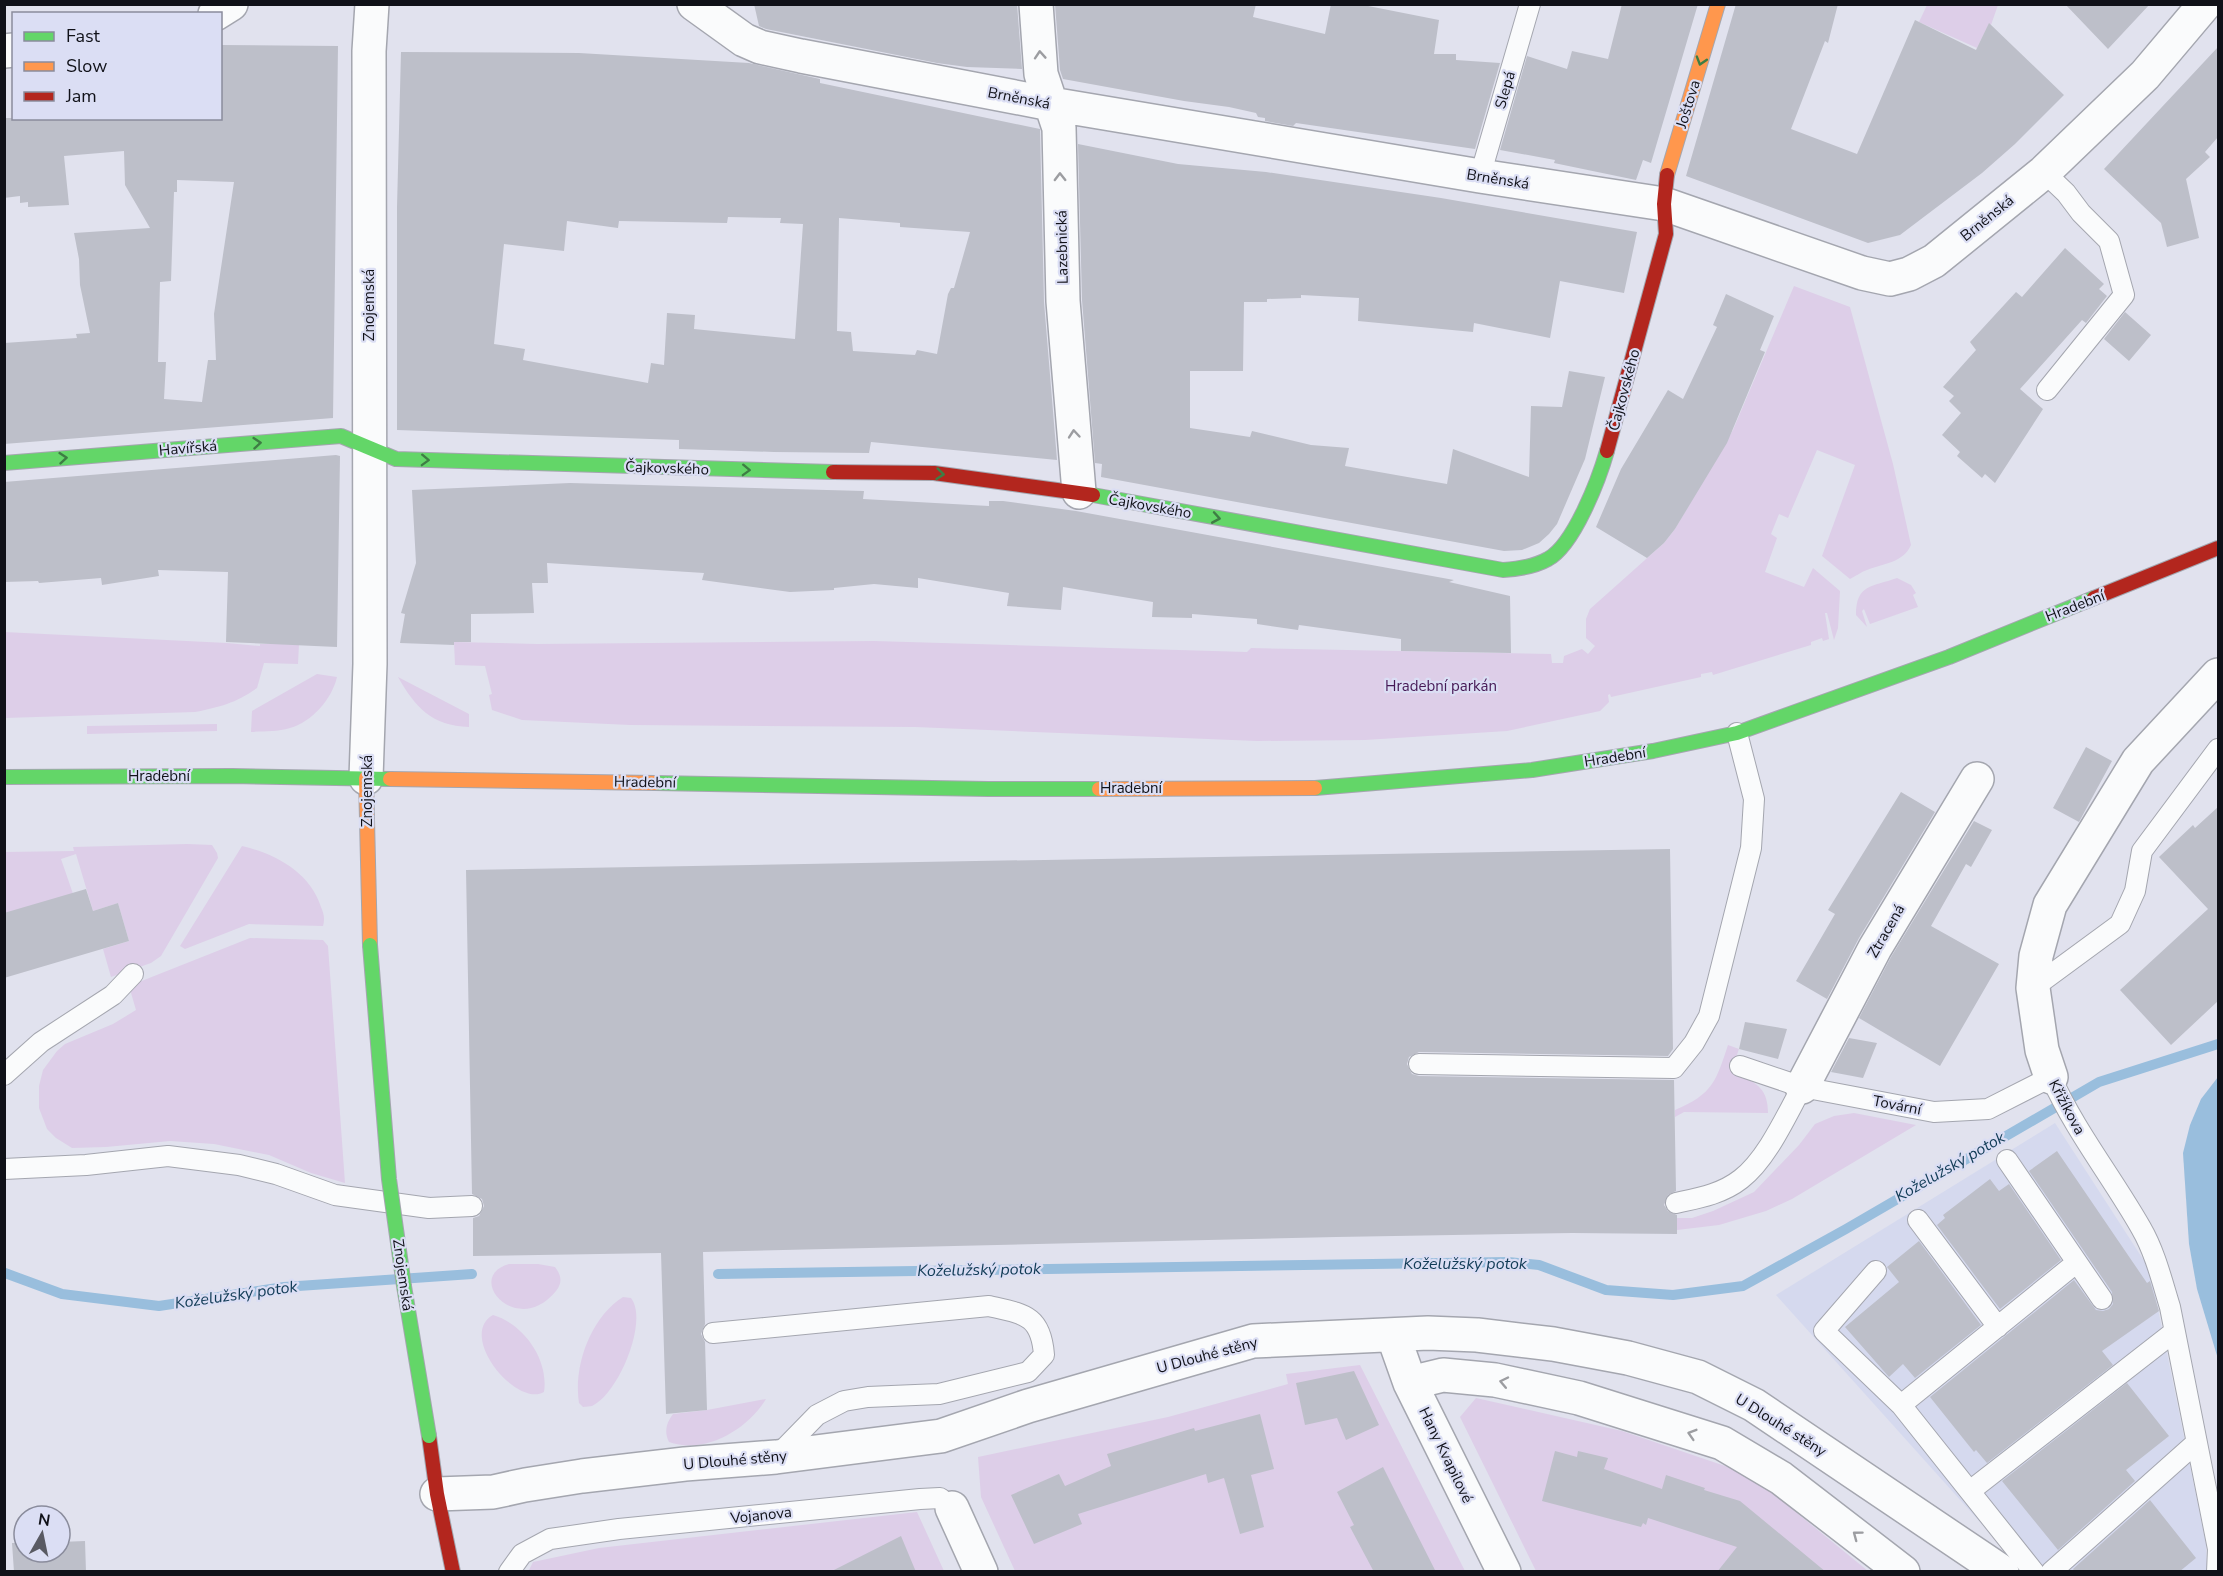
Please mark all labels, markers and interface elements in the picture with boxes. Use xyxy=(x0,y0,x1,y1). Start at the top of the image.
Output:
legend xyxy=(12,12,222,120)
text: Fast xyxy=(66,24,101,48)
one-way arrow xyxy=(1034,51,1047,60)
text: Slow xyxy=(66,54,107,78)
one-way arrow xyxy=(1696,55,1708,65)
street label: Slepá xyxy=(1490,69,1520,111)
street label: Joštova xyxy=(1671,78,1705,131)
street label: Brněnská xyxy=(986,82,1052,114)
text: Jam xyxy=(65,84,97,108)
street label: Brněnská xyxy=(1465,164,1531,194)
one-way arrow xyxy=(1054,172,1066,181)
street label: Brněnská xyxy=(1956,190,2018,246)
street label: Lazebnická xyxy=(1051,210,1073,284)
street label: Znojemská xyxy=(359,269,379,341)
street label: Čajkovského xyxy=(1603,347,1645,433)
one-way arrow xyxy=(1068,430,1081,439)
street label: Havířská xyxy=(158,435,218,461)
one-way arrow xyxy=(253,437,262,450)
one-way arrow xyxy=(58,452,67,465)
one-way arrow xyxy=(420,454,429,467)
street label: Čajkovského xyxy=(625,456,709,479)
one-way arrow xyxy=(741,464,750,477)
one-way arrow xyxy=(936,467,945,480)
street label: Čajkovského xyxy=(1107,488,1193,523)
one-way arrow xyxy=(1211,511,1221,524)
street label: Hradební xyxy=(2042,585,2109,626)
park label: Hradební parkán xyxy=(1385,676,1497,696)
street label: Hradební xyxy=(1583,742,1649,772)
street label: Znojemská xyxy=(357,755,377,827)
street label: Hradební xyxy=(128,766,192,786)
street label: Hradební xyxy=(614,771,678,793)
street label: Hradební xyxy=(1100,778,1164,798)
street label: Ztracená xyxy=(1863,901,1909,961)
street label: Křižíkova xyxy=(2044,1076,2090,1138)
street label: Tovární xyxy=(1871,1091,1924,1120)
water label: Koželužský potok xyxy=(1891,1126,2010,1207)
street label: Znojemská xyxy=(388,1238,418,1312)
water label: Koželužský potok xyxy=(1403,1253,1528,1275)
water label: Koželužský potok xyxy=(917,1258,1042,1282)
water label: Koželužský potok xyxy=(173,1275,300,1315)
street label: U Dlouhé stěny xyxy=(1154,1332,1260,1378)
one-way arrow xyxy=(1500,1376,1510,1389)
street label: U Dlouhé stěny xyxy=(1732,1389,1831,1461)
street label: Hany Kvapilové xyxy=(1414,1404,1478,1506)
one-way arrow xyxy=(1687,1428,1698,1441)
street label: U Dlouhé stěny xyxy=(682,1445,788,1474)
street label: Vojanova xyxy=(728,1502,793,1528)
north arrow xyxy=(12,1504,72,1564)
text: N xyxy=(37,1508,52,1532)
one-way arrow xyxy=(1853,1532,1864,1543)

